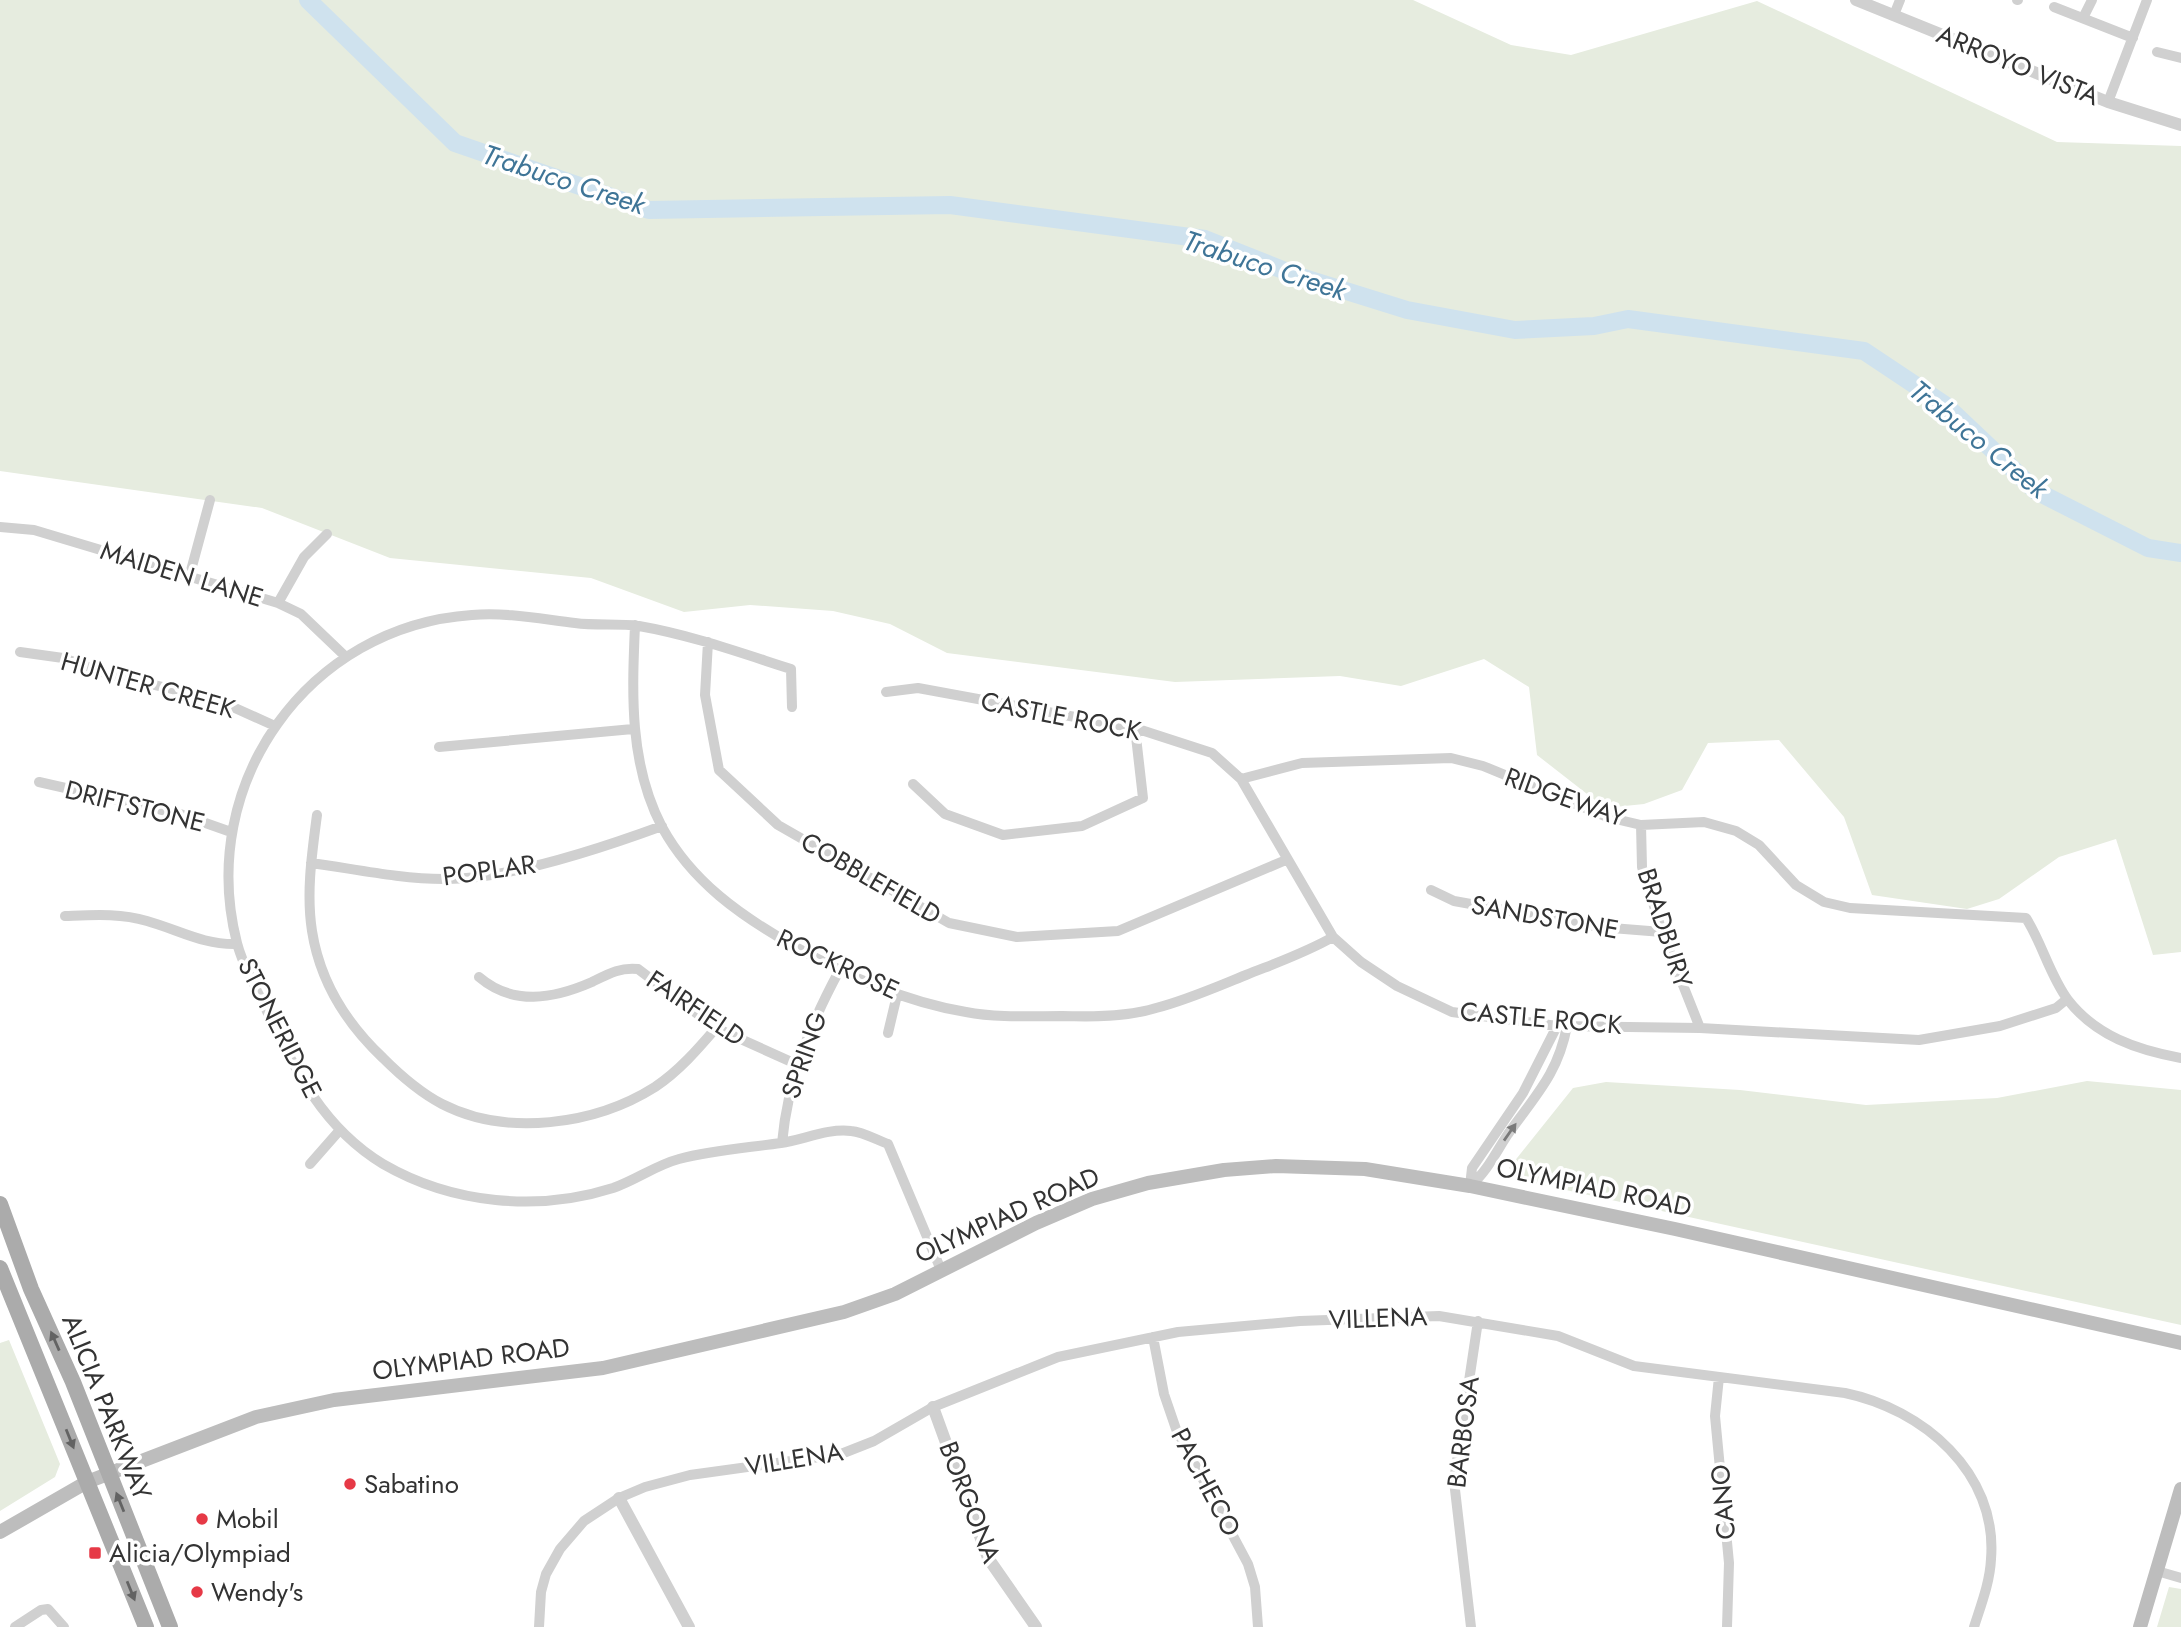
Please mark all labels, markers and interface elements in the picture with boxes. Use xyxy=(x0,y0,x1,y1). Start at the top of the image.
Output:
street label: ARROYO VISTA xyxy=(1931,15,2106,115)
water label: Trabuco Creek xyxy=(477,134,651,225)
water label: Trabuco Creek xyxy=(1178,220,1352,311)
water label: Trabuco Creek xyxy=(1900,370,2058,509)
street label: MAIDEN LANE xyxy=(96,531,268,617)
street label: HUNTER CREEK xyxy=(57,642,240,728)
street label: CASTLE ROCK xyxy=(978,682,1145,750)
street label: RIDGEWAY xyxy=(1499,758,1631,837)
street label: DRIFTSTONE xyxy=(61,770,209,842)
street label: COBBLEFIELD xyxy=(794,822,948,934)
street label: POPLAR xyxy=(440,845,538,895)
street label: BRADBURY xyxy=(1628,863,1702,993)
street label: SANDSTONE xyxy=(1468,885,1622,949)
street label: ROCKROSE xyxy=(770,919,906,1009)
street label: STONERIDGE xyxy=(228,951,332,1105)
street label: FAIRFIELD xyxy=(639,961,753,1055)
street label: CASTLE ROCK xyxy=(1458,992,1624,1044)
street label: SPRING xyxy=(771,1006,837,1104)
one-way arrow xyxy=(1503,1123,1517,1141)
street label: OLYMPIAD ROAD xyxy=(1493,1148,1695,1226)
street label: OLYMPIAD ROAD xyxy=(909,1157,1105,1273)
street label: VILLENA xyxy=(1328,1297,1429,1339)
street label: ALICIA PARKWAY xyxy=(52,1309,162,1506)
street label: OLYMPIAD ROAD xyxy=(370,1328,572,1390)
one-way arrow xyxy=(49,1331,60,1352)
street label: BARBOSA xyxy=(1437,1373,1489,1490)
street label: PACHECO xyxy=(1162,1421,1250,1543)
one-way arrow xyxy=(64,1429,75,1450)
street label: VILLENA xyxy=(742,1432,846,1485)
street label: BORGONA xyxy=(929,1436,1011,1569)
street label: CANO xyxy=(1701,1463,1745,1541)
place label: Sabatino xyxy=(364,1465,459,1503)
marker: Sabatino xyxy=(342,1476,358,1492)
one-way arrow xyxy=(114,1492,125,1513)
place label: Mobil xyxy=(216,1500,279,1538)
marker: Mobil xyxy=(194,1511,210,1527)
place label: Alicia/Olympiad xyxy=(109,1534,291,1572)
marker: Alicia/Olympiad xyxy=(87,1545,103,1561)
place label: Wendy's xyxy=(211,1573,303,1611)
one-way arrow xyxy=(126,1580,137,1601)
marker: Wendy's xyxy=(189,1584,205,1600)

